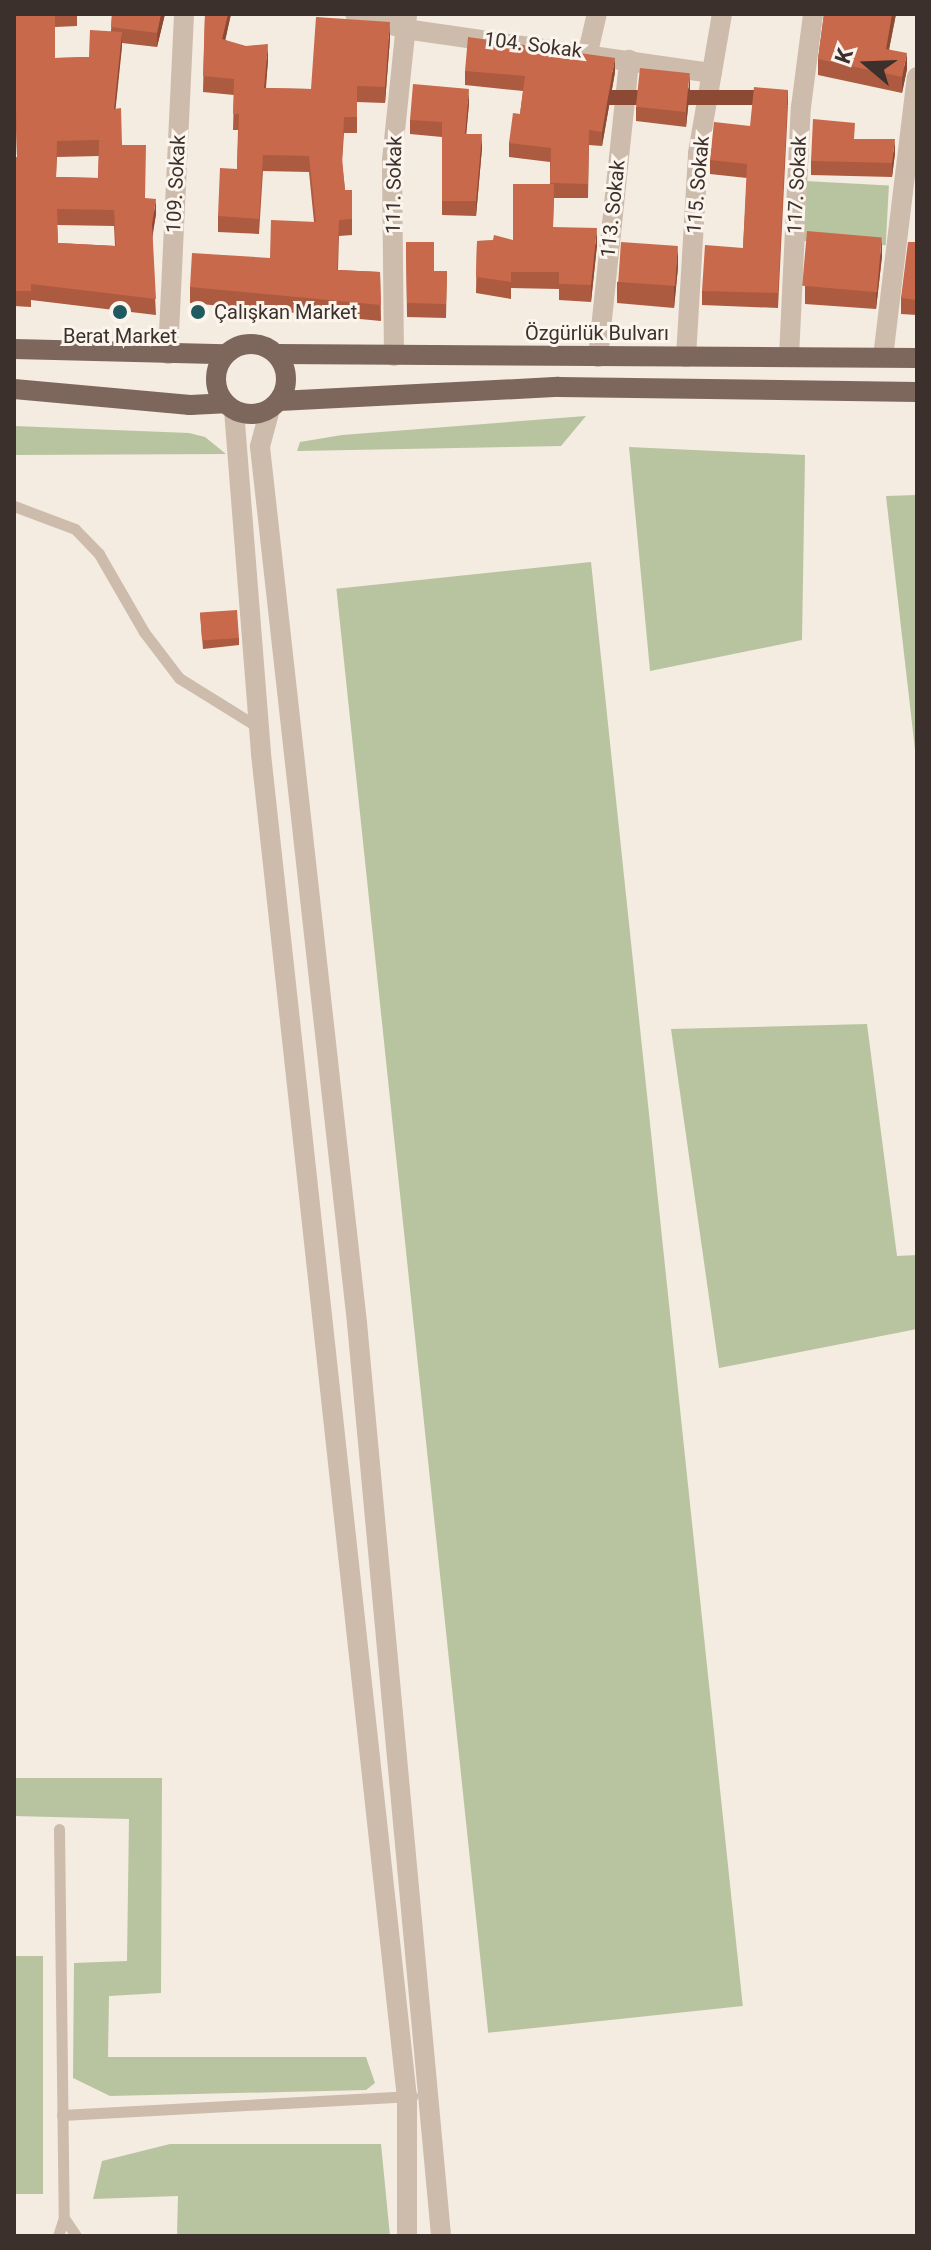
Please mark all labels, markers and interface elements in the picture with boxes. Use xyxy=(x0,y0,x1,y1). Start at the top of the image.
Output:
north arrow xyxy=(827,24,907,104)
street label: 104. Sokak xyxy=(483,27,583,63)
text: K xyxy=(830,45,858,67)
street label: 109. Sokak xyxy=(161,134,191,234)
street label: 115. Sokak xyxy=(682,135,714,235)
street label: 117. Sokak xyxy=(782,135,812,235)
street label: 111. Sokak xyxy=(381,136,407,234)
street label: 113. Sokak xyxy=(596,159,630,259)
place label: Çalışkan Market xyxy=(214,300,357,324)
marker: Berat Market xyxy=(111,303,129,321)
marker: Çalışkan Market xyxy=(189,303,207,321)
street label: Özgürlük Bulvarı xyxy=(525,321,669,345)
place label: Berat Market xyxy=(63,324,177,348)

